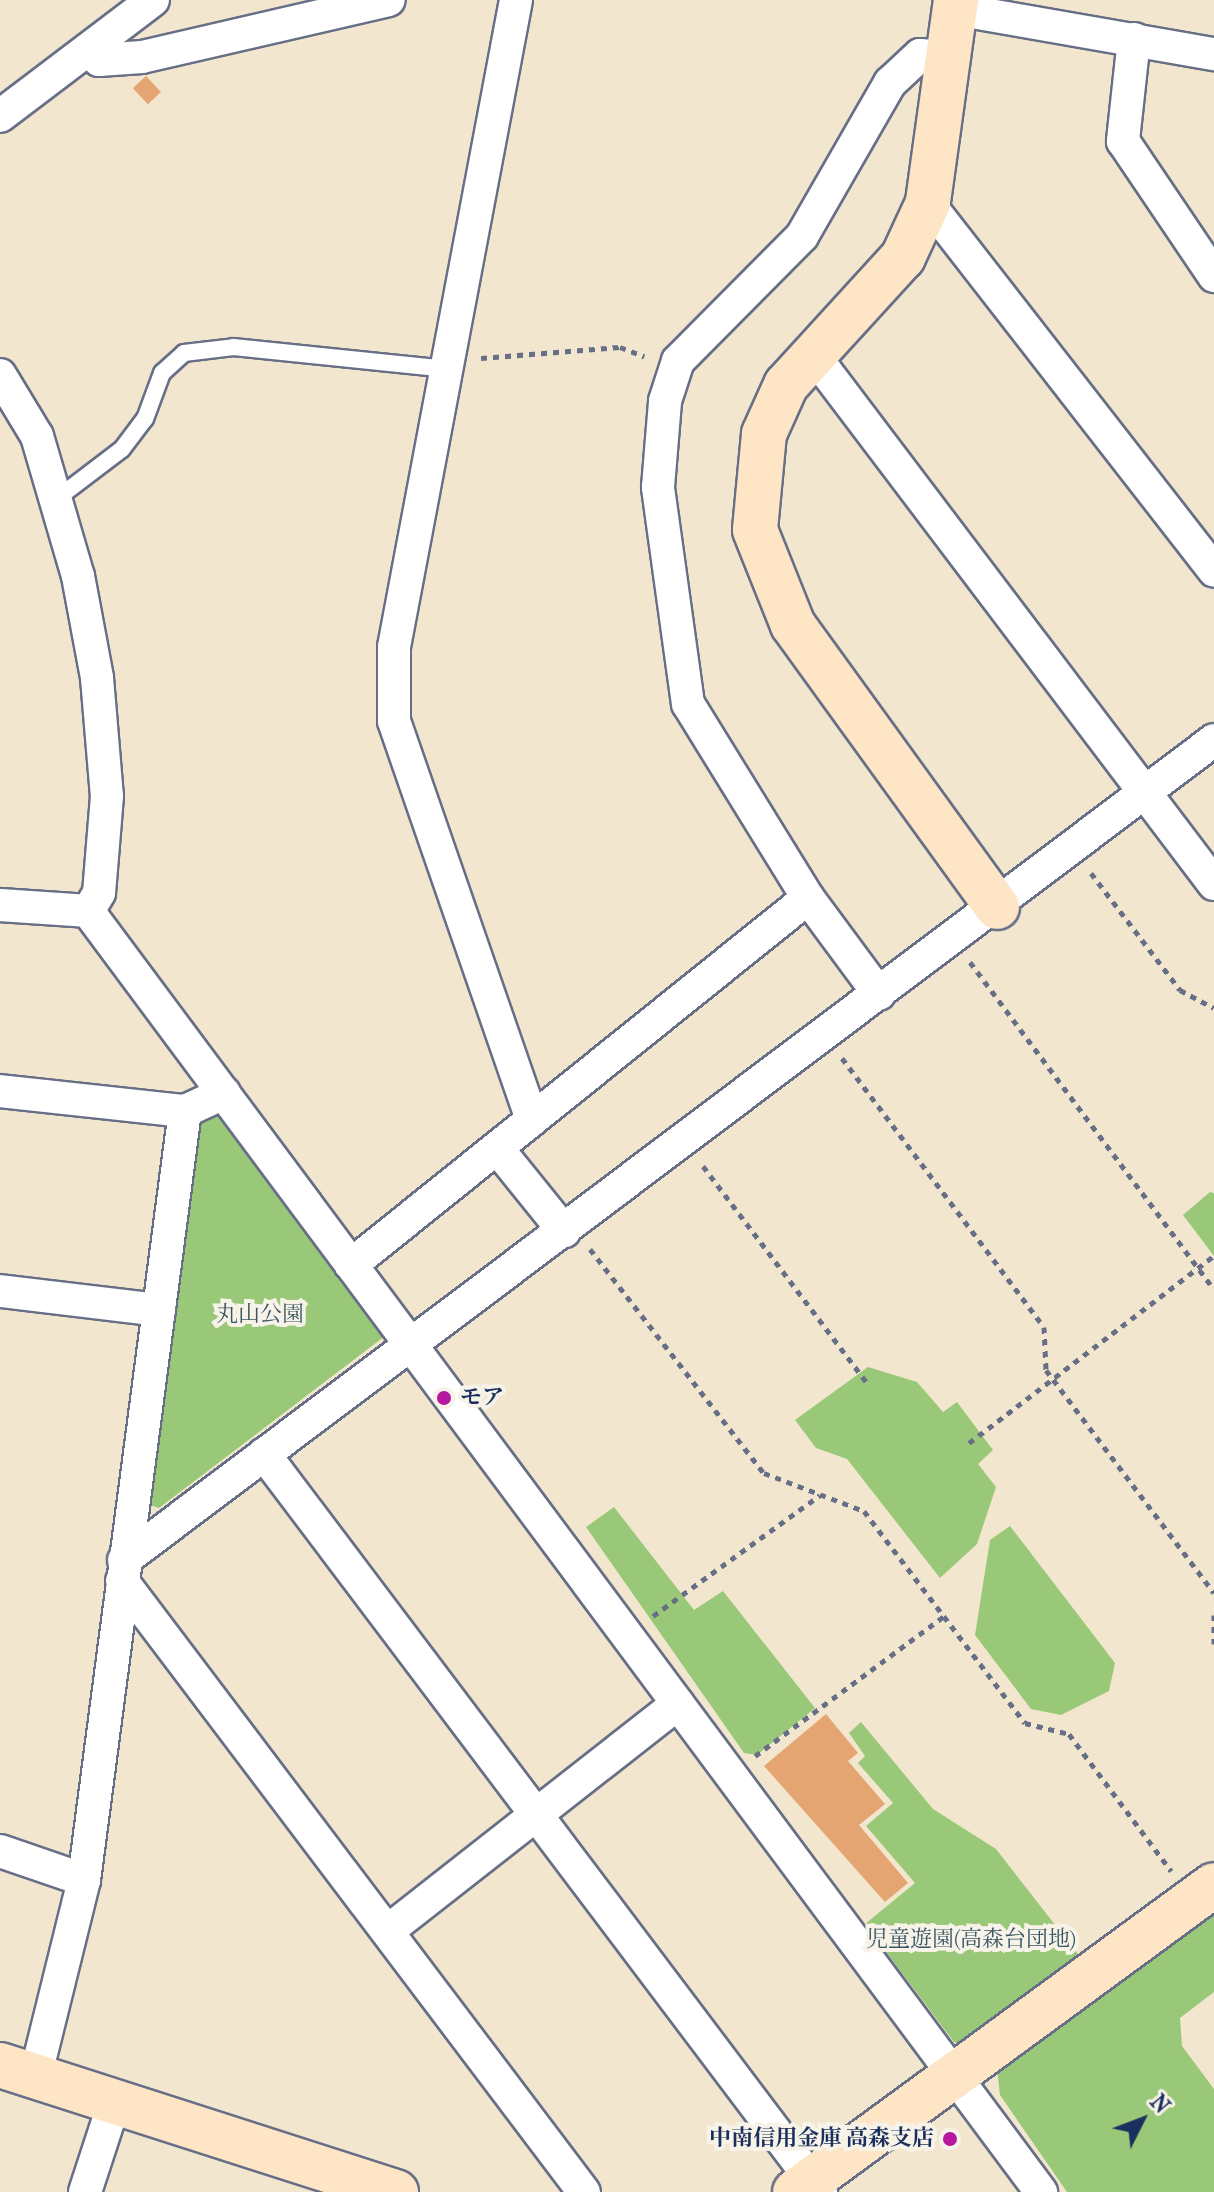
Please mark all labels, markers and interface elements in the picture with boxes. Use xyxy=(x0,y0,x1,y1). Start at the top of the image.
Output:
park label: 丸山公園 xyxy=(216,1302,304,1328)
place label: モア xyxy=(460,1385,504,1411)
marker: モア xyxy=(435,1389,453,1407)
park label: 児童遊園(高森台団地) xyxy=(866,1927,1076,1953)
north arrow xyxy=(1102,2080,1182,2160)
text: N xyxy=(1145,2089,1175,2119)
place label: 中南信用金庫 高森支店 xyxy=(709,2126,934,2152)
marker: 中南信用金庫 高森支店 xyxy=(941,2130,959,2148)

